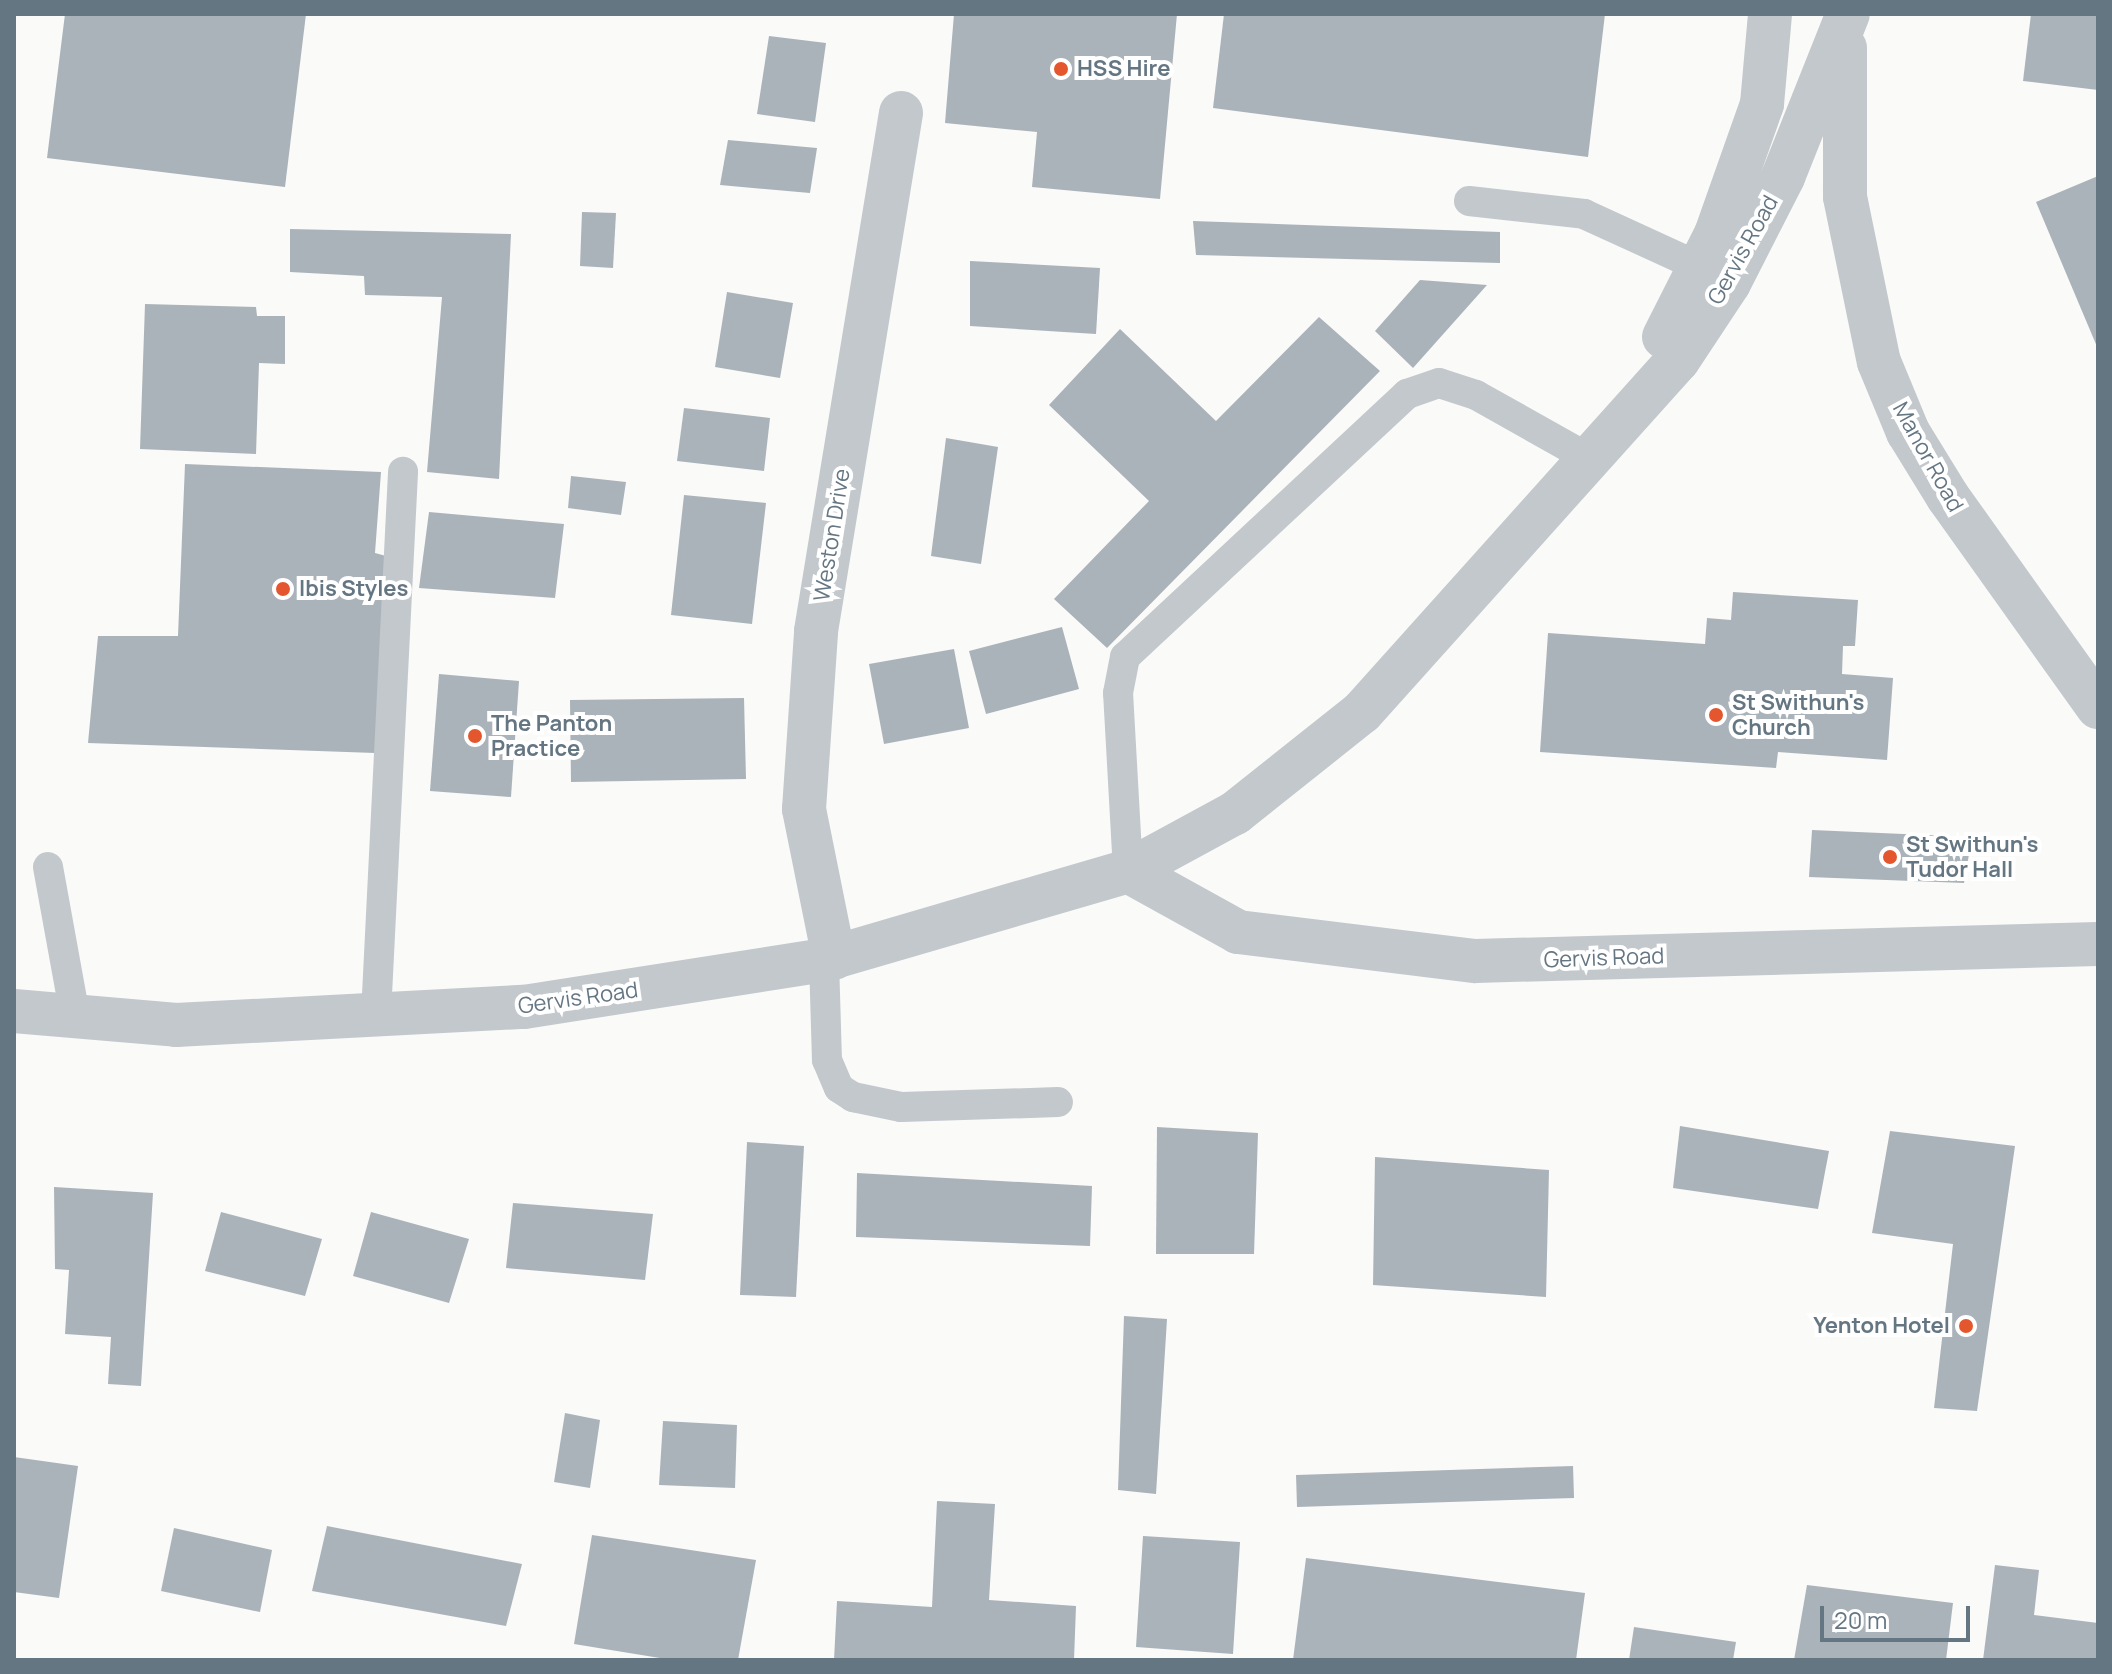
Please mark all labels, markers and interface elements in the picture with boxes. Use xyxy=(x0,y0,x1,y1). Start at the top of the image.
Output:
place label: HSS Hire xyxy=(1077,56,1170,82)
marker: HSS Hire xyxy=(1052,60,1070,78)
street label: Gervis Road xyxy=(1702,191,1784,309)
street label: Manor Road xyxy=(1887,398,1969,516)
street label: Weston Drive xyxy=(808,467,856,603)
place label: Ibis Styles xyxy=(299,576,409,602)
marker: Ibis Styles xyxy=(274,580,292,598)
place label: St Swithun's Church xyxy=(1732,689,1864,740)
marker: St Swithun's Church xyxy=(1707,706,1725,724)
place label: The Panton Practice xyxy=(491,710,612,762)
marker: The Panton Practice xyxy=(466,727,484,745)
place label: St Swithun's Tudor Hall xyxy=(1906,831,2038,882)
marker: St Swithun's Tudor Hall xyxy=(1881,848,1899,866)
street label: Gervis Road xyxy=(1543,943,1665,973)
street label: Gervis Road xyxy=(516,977,640,1019)
place label: Yenton Hotel xyxy=(1813,1313,1950,1339)
marker: Yenton Hotel xyxy=(1957,1317,1975,1335)
scale bar xyxy=(1824,1590,1974,1640)
text: 20 m xyxy=(1834,1603,1887,1636)

